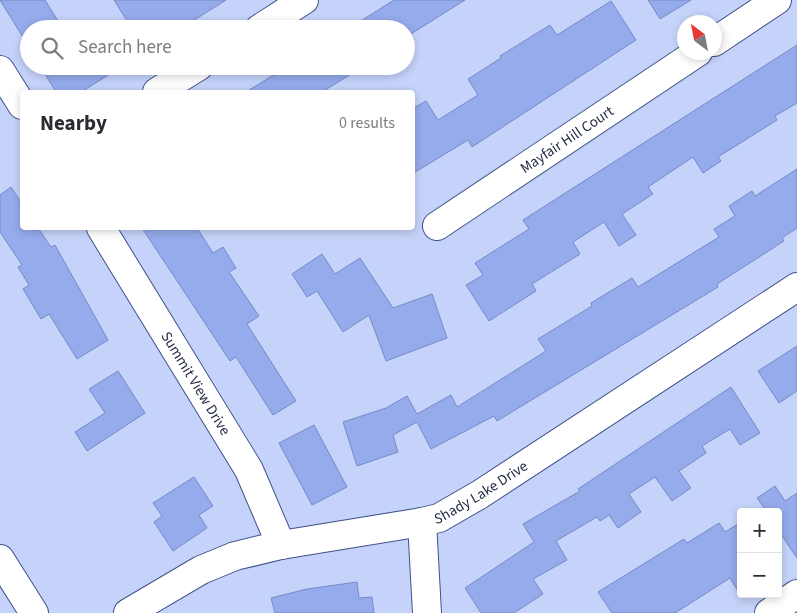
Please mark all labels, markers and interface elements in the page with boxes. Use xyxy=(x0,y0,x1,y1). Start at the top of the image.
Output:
north arrow xyxy=(677,15,722,60)
search box xyxy=(20,20,415,75)
icon: search xyxy=(38,34,66,62)
text: Search here xyxy=(78,34,172,61)
street label: Mayfair Hill Court xyxy=(516,101,618,178)
text: Nearby xyxy=(40,108,107,138)
text: 0 results xyxy=(339,112,395,134)
street label: Summit View Drive xyxy=(156,327,236,439)
street label: Shady Lake Drive xyxy=(432,455,532,529)
map controls xyxy=(737,508,782,598)
button: + xyxy=(737,508,782,553)
button: − xyxy=(737,553,782,598)

